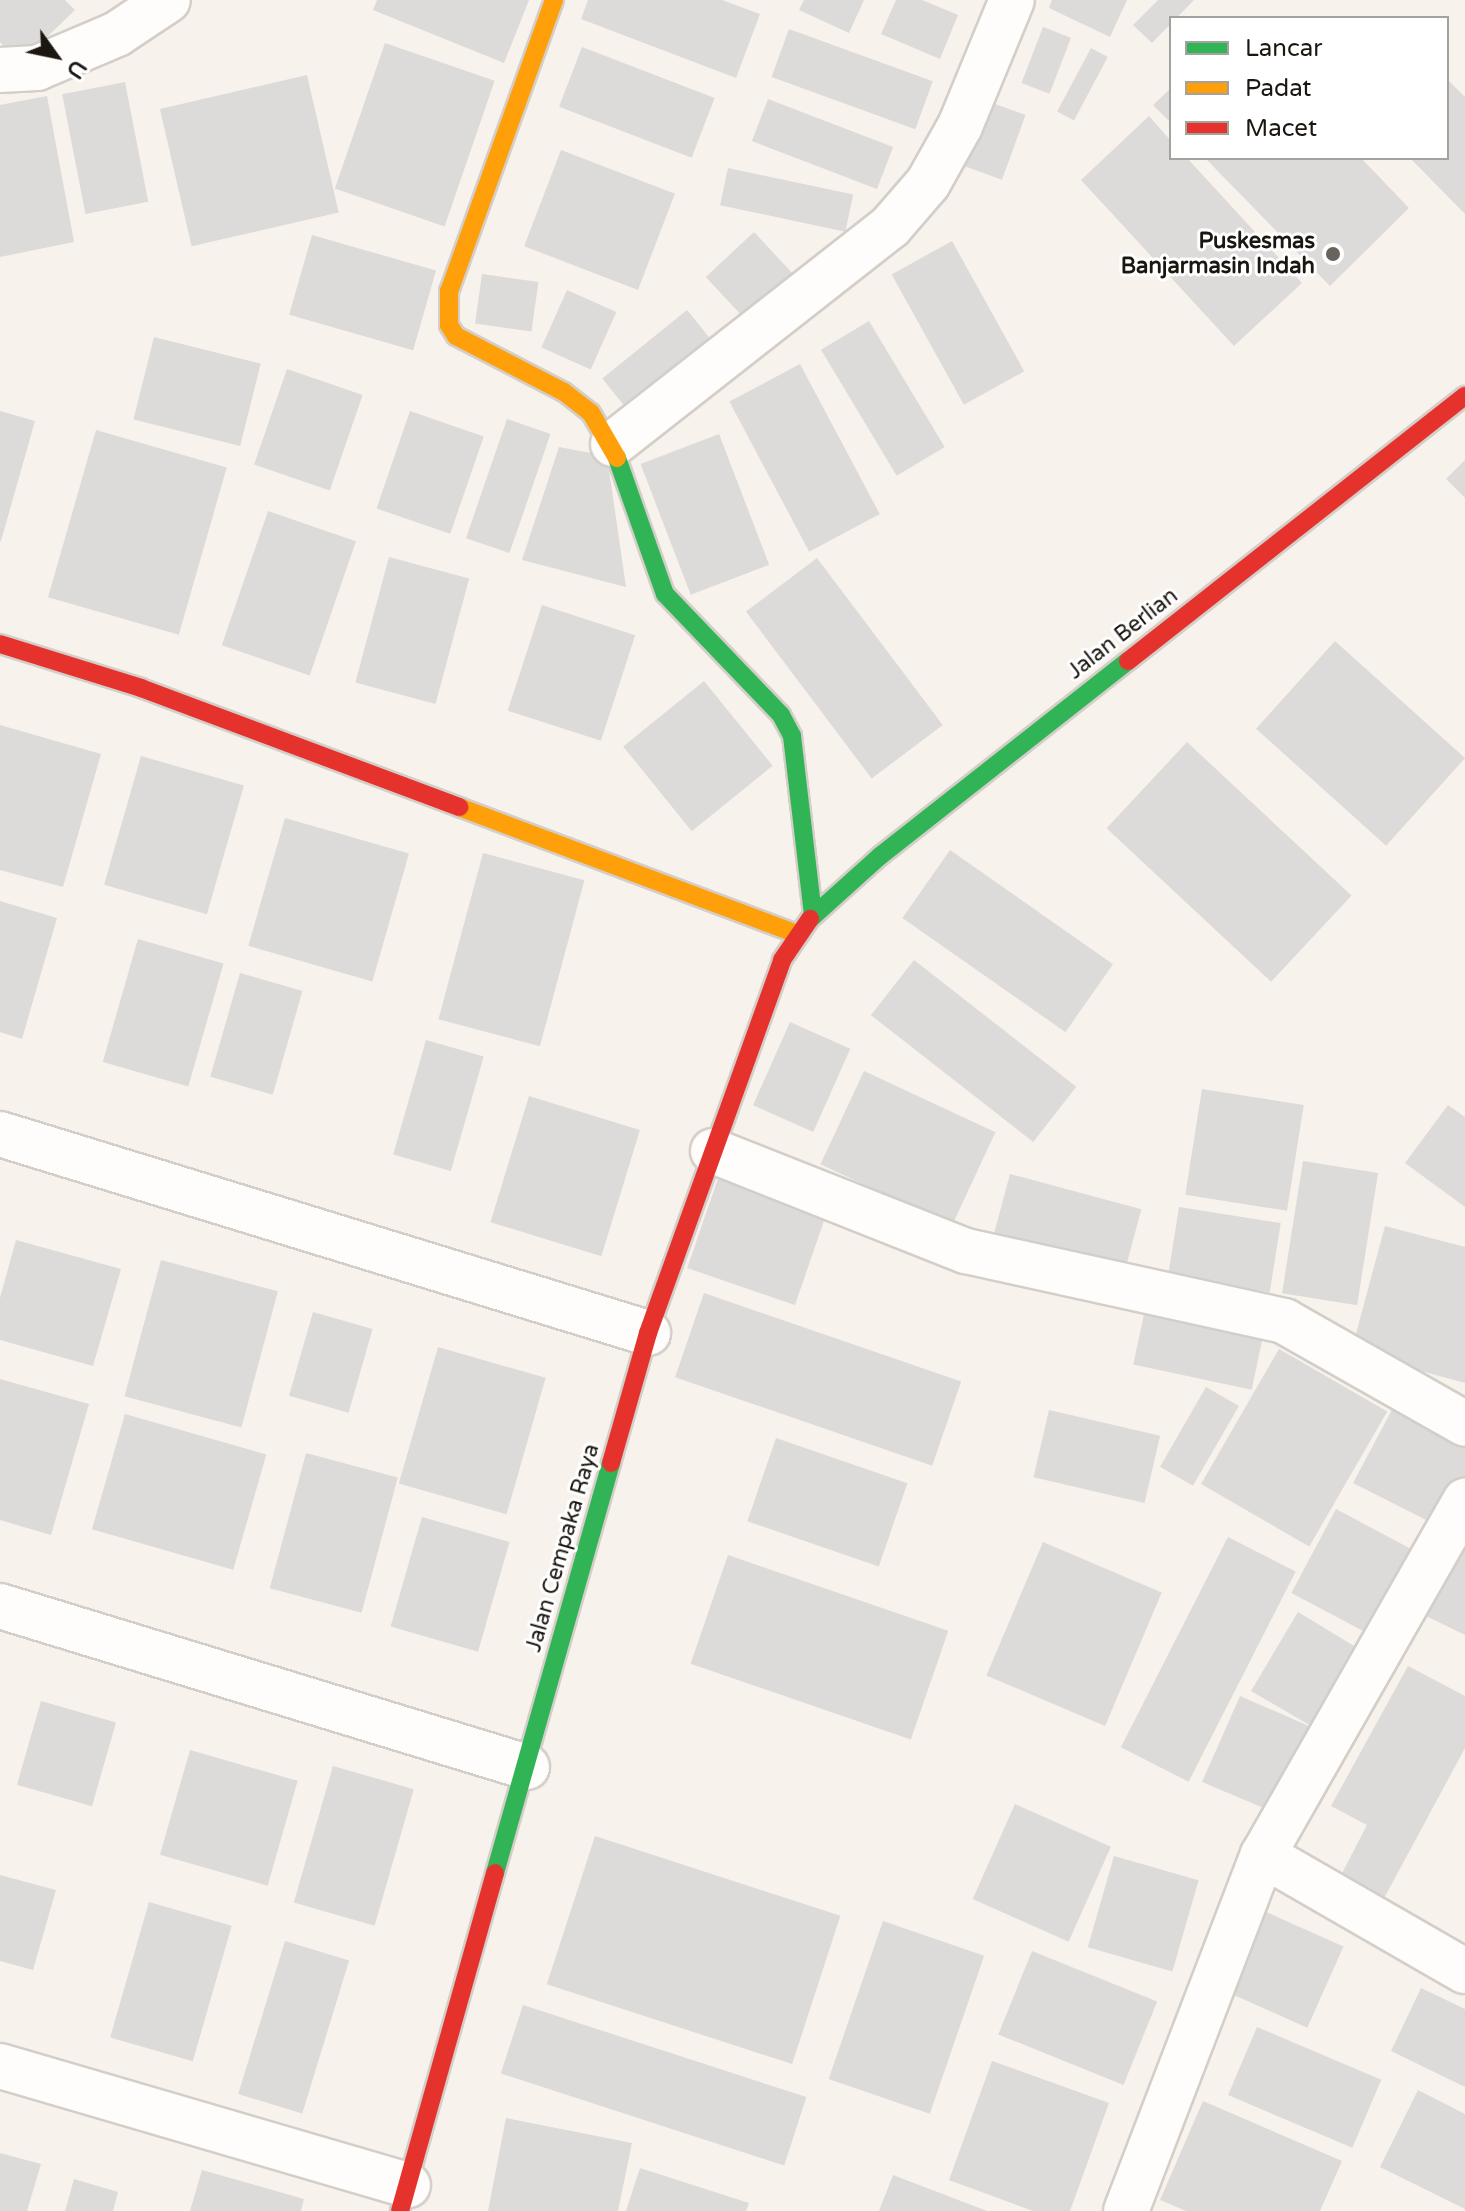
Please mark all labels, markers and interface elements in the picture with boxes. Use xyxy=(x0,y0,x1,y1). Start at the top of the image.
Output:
north arrow xyxy=(16,16,96,96)
legend xyxy=(1169,16,1449,160)
text: Lancar xyxy=(1245,34,1322,63)
text: U xyxy=(61,55,92,83)
text: Padat xyxy=(1245,74,1312,103)
text: Macet xyxy=(1245,114,1317,143)
place label: Puskesmas Banjarmasin Indah xyxy=(1121,228,1315,280)
marker: Puskesmas Banjarmasin Indah xyxy=(1322,243,1344,265)
street label: Jalan Berlian xyxy=(1063,583,1183,685)
street label: Jalan Cempaka Raya xyxy=(521,1441,605,1655)

